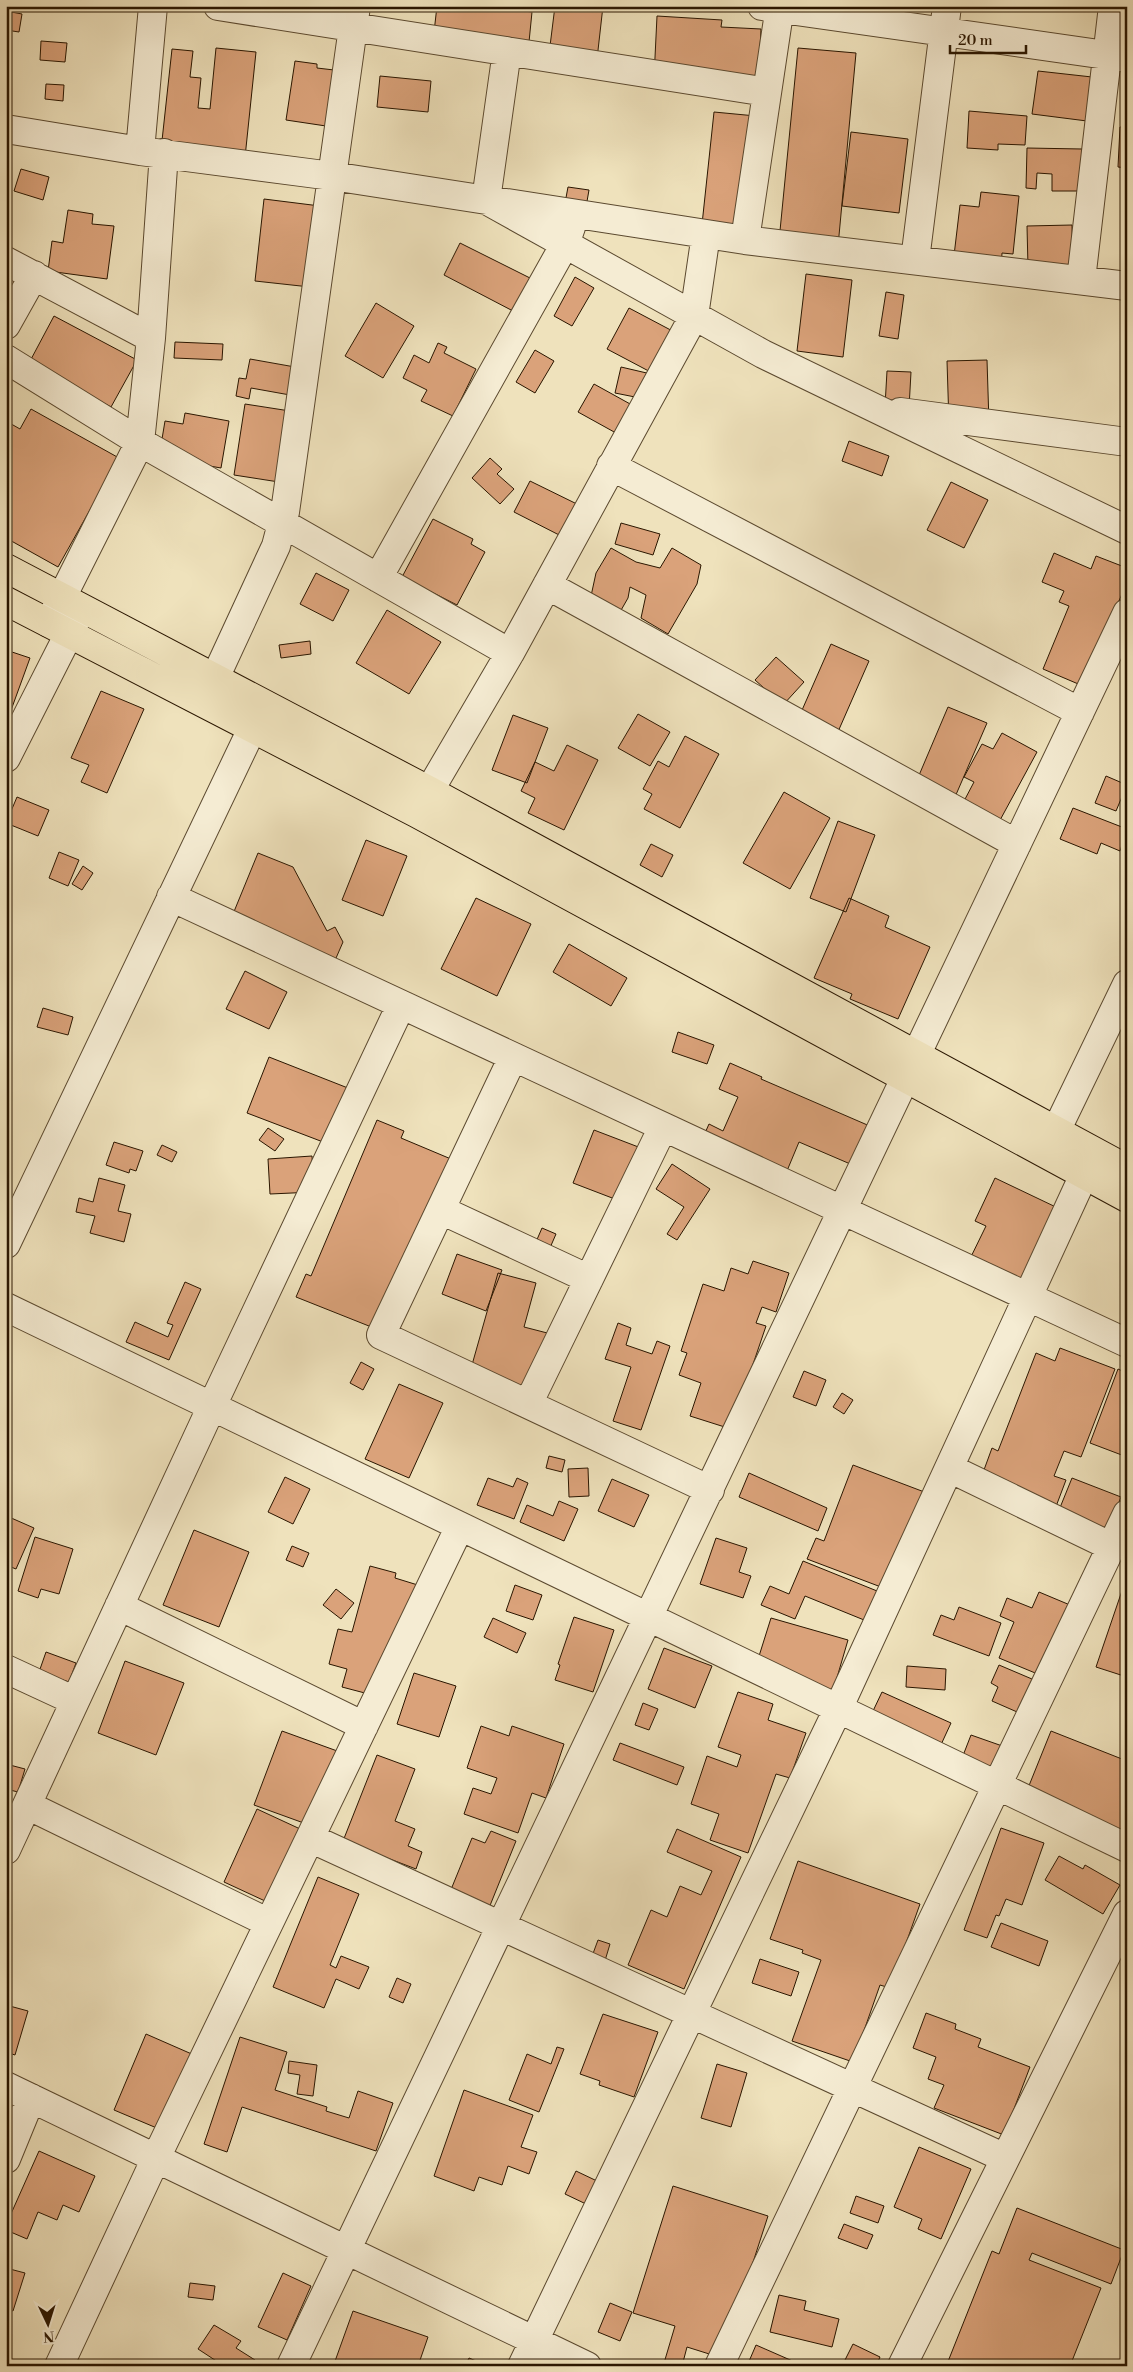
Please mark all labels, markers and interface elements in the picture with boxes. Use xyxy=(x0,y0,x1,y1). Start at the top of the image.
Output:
scale bar xyxy=(950,22,1027,54)
text: 20 m xyxy=(958,31,993,50)
north arrow xyxy=(22,2300,72,2350)
text: N xyxy=(43,2327,55,2345)

